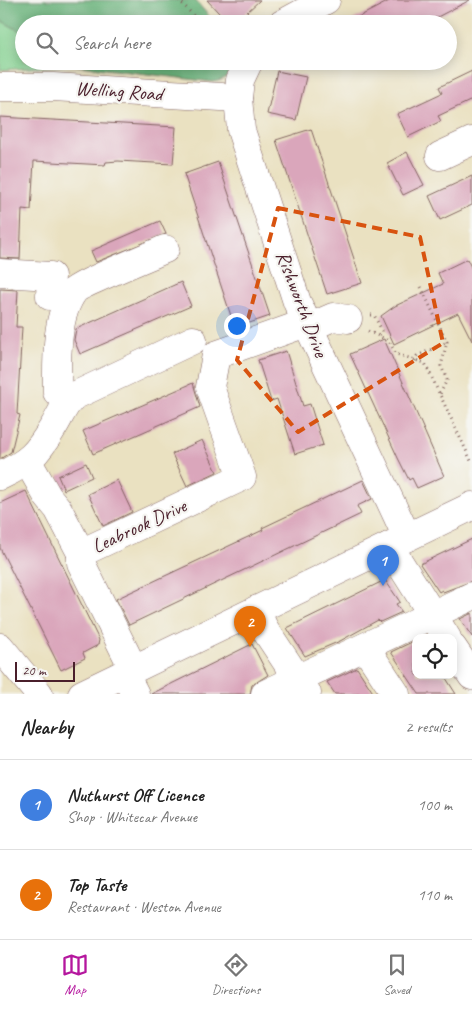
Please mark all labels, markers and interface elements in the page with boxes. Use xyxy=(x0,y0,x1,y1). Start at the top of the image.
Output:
search box xyxy=(15,15,457,70)
icon: search xyxy=(33,29,61,57)
text: Search here xyxy=(73,31,150,55)
street label: Welling Road xyxy=(75,75,166,107)
street label: Rishworth Drive xyxy=(270,247,334,362)
your location xyxy=(224,313,250,339)
street label: Leabrook Drive xyxy=(88,493,191,559)
pin: 1 xyxy=(367,545,399,586)
pin: 2 xyxy=(234,606,266,647)
map controls xyxy=(412,634,457,679)
button: locate xyxy=(412,634,457,679)
scale bar xyxy=(15,659,75,682)
text: 20 m xyxy=(22,662,46,679)
text: Nearby xyxy=(20,714,73,740)
text: 2 results xyxy=(405,717,452,737)
text: Nuthurst Off Licence xyxy=(67,783,204,807)
text: 1 xyxy=(32,795,40,815)
text: 100 m xyxy=(418,795,452,815)
text: Shop · Whitecar Avenue xyxy=(67,807,197,827)
text: Top Taste xyxy=(67,873,126,897)
text: 2 xyxy=(32,885,40,905)
text: 110 m xyxy=(418,885,452,905)
text: Restaurant · Weston Avenue xyxy=(67,897,221,917)
tab: Map xyxy=(61,951,89,998)
tab: Directions xyxy=(212,951,260,998)
tab: Saved xyxy=(383,951,411,998)

